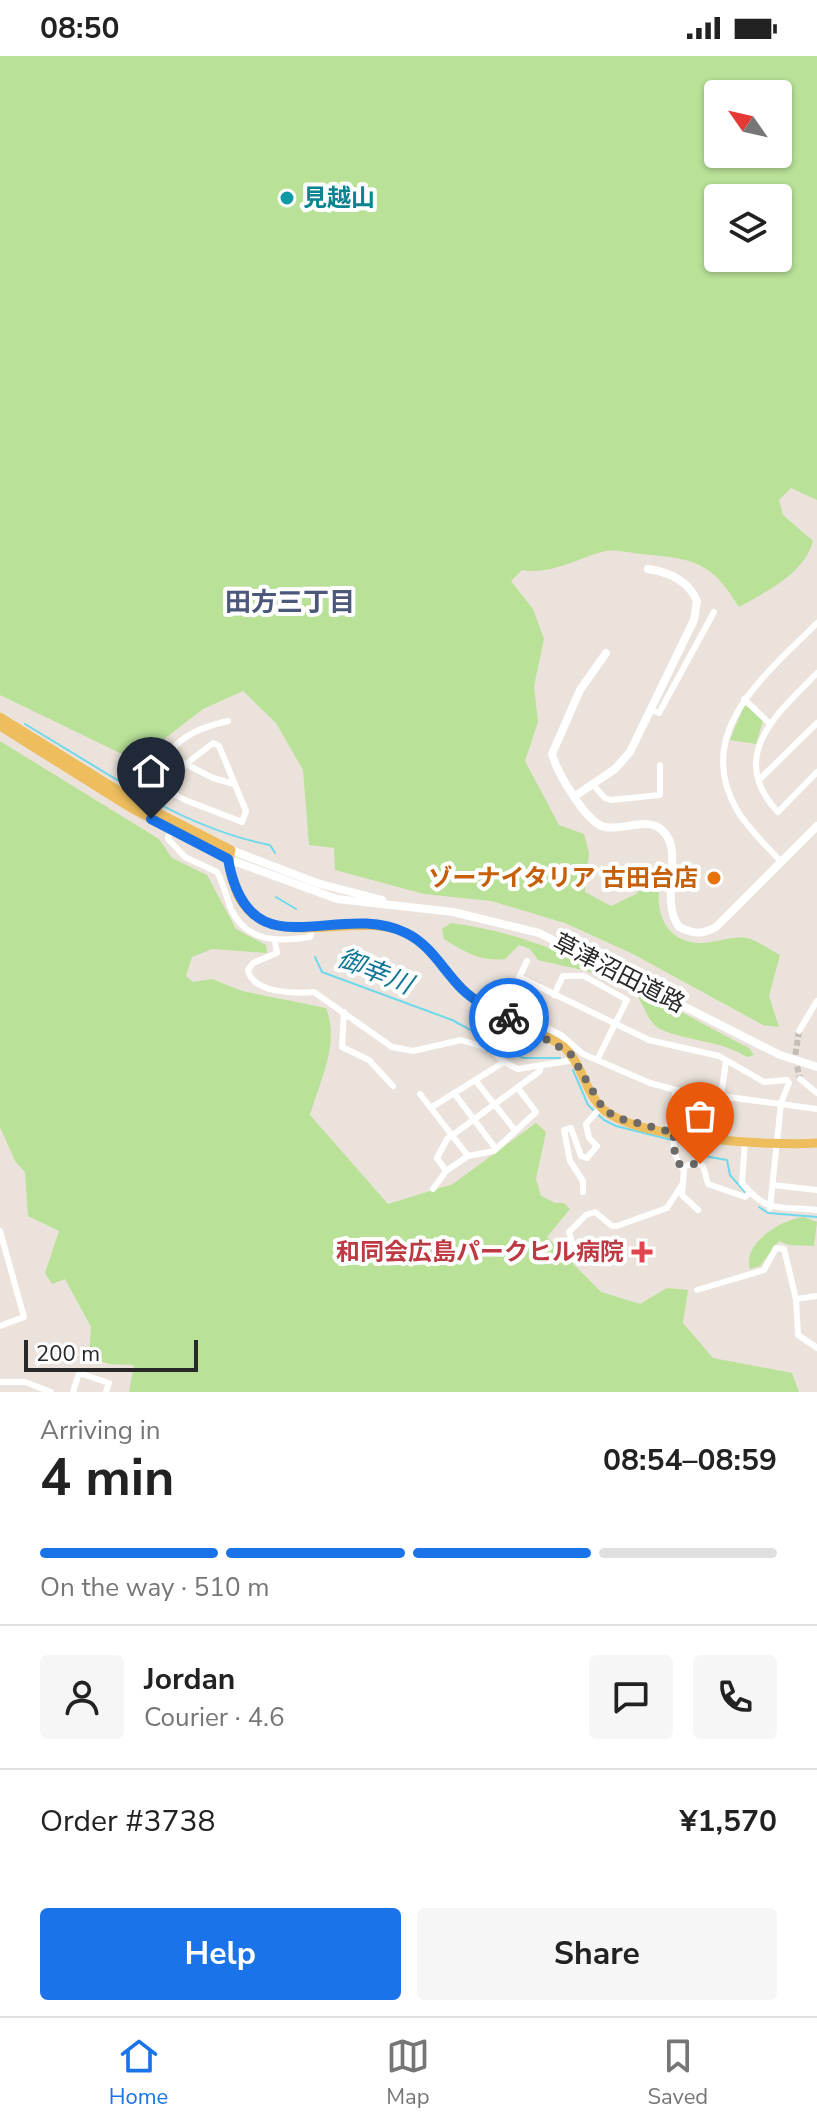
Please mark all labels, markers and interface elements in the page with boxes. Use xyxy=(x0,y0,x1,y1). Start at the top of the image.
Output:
text: 08:50 xyxy=(40,8,119,49)
north arrow xyxy=(704,80,792,168)
map controls xyxy=(704,80,792,272)
place label: 見越山 xyxy=(303,182,375,214)
button: layers xyxy=(704,184,792,272)
marker: 見越山 xyxy=(278,189,296,207)
district label: 田方三丁目 xyxy=(225,585,355,620)
pin xyxy=(117,737,185,819)
icon: home xyxy=(129,749,173,793)
place label: ゾーナイタリア 古田台店 xyxy=(428,862,698,894)
marker: ゾーナイタリア 古田台店 xyxy=(705,869,723,887)
street label: 草津沼田道路 xyxy=(548,926,690,1020)
water label: 御幸川 xyxy=(332,941,420,1003)
courier xyxy=(469,978,549,1058)
icon: bike xyxy=(487,996,531,1040)
pin xyxy=(666,1082,734,1164)
icon: bag xyxy=(678,1094,722,1138)
place label: 和同会広島パークヒル病院 xyxy=(336,1236,624,1268)
marker: 和同会広島パークヒル病院 xyxy=(631,1241,653,1263)
scale bar xyxy=(24,1336,198,1372)
text: 200 m xyxy=(36,1339,100,1369)
text: Arriving in xyxy=(40,1413,161,1448)
text: 08:54–08:59 xyxy=(603,1440,777,1481)
text: 4 min xyxy=(40,1442,175,1513)
text: On the way · 510 m xyxy=(40,1570,269,1605)
button: person xyxy=(40,1655,124,1739)
button: chat xyxy=(589,1655,673,1739)
button: phone xyxy=(693,1655,777,1739)
text: Jordan xyxy=(144,1659,235,1700)
text: Courier · 4.6 xyxy=(144,1700,285,1735)
text: Order #3738 xyxy=(40,1801,215,1842)
text: ¥1,570 xyxy=(680,1801,777,1842)
button: Help xyxy=(40,1908,401,2000)
button: Share xyxy=(417,1908,777,2000)
tab: Home xyxy=(109,2034,168,2112)
tab: Map xyxy=(386,2034,430,2112)
tab: Saved xyxy=(647,2034,708,2112)

